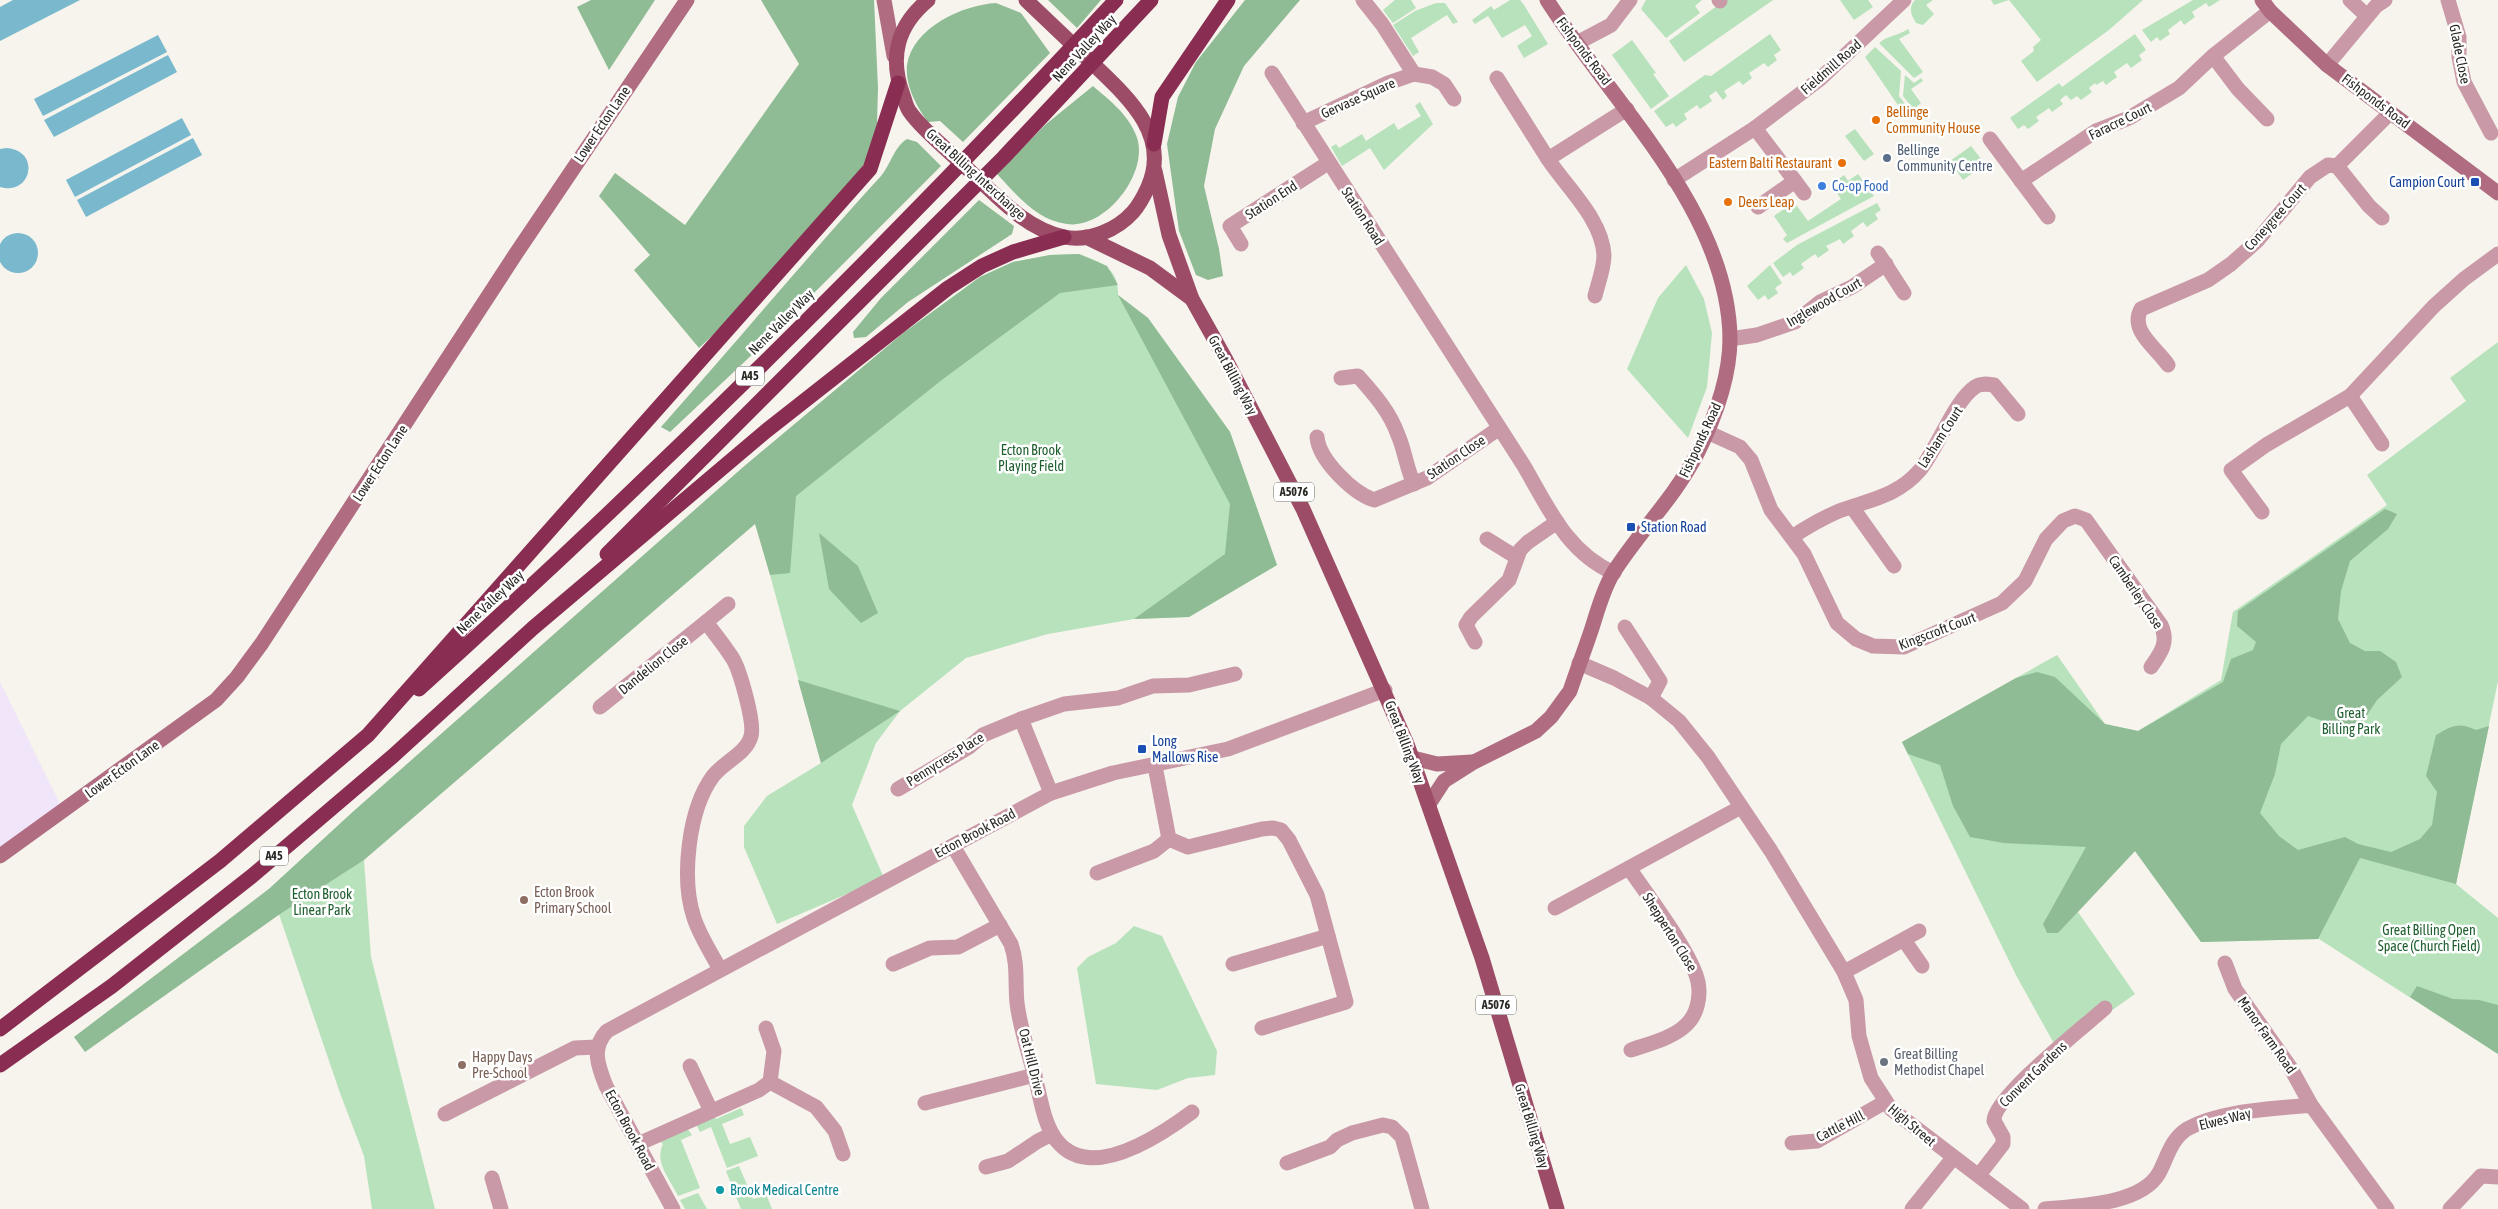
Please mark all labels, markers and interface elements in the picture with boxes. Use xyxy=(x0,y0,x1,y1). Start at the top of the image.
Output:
street label: Nene Valley Way xyxy=(1049,11,1119,85)
street label: Fishponds Road xyxy=(1553,14,1615,88)
street label: Glade Close xyxy=(2446,23,2474,85)
street label: Fieldmill Road xyxy=(1798,36,1864,98)
street label: Fishponds Road xyxy=(2339,70,2413,132)
street label: Gervase Square xyxy=(1318,75,1398,121)
street label: Lower Ecton Lane xyxy=(571,83,633,165)
street label: Faracre Court xyxy=(2086,99,2154,143)
place label: Bellinge Community House xyxy=(1886,104,1980,136)
marker: Bellinge Community House xyxy=(1870,114,1882,126)
street label: Great Billing Interchange xyxy=(923,125,1029,223)
place label: Bellinge Community Centre xyxy=(1897,142,1993,174)
marker: Bellinge Community Centre xyxy=(1881,152,1893,164)
place label: Eastern Balti Restaurant xyxy=(1709,155,1832,171)
marker: Eastern Balti Restaurant xyxy=(1836,157,1848,169)
place label: Campion Court xyxy=(2389,174,2465,190)
marker: Campion Court xyxy=(2469,176,2481,188)
street label: Station End xyxy=(1242,177,1300,223)
place label: Co-op Food xyxy=(1832,178,1889,194)
marker: Co-op Food xyxy=(1816,180,1828,192)
street label: Coneygree Court xyxy=(2241,180,2309,254)
street label: Station Road xyxy=(1338,184,1388,248)
place label: Deers Leap xyxy=(1738,194,1795,210)
marker: Deers Leap xyxy=(1722,196,1734,208)
street label: Inglewood Court xyxy=(1784,274,1864,330)
street label: Nene Valley Way xyxy=(745,286,817,358)
street label: Great Billing Way xyxy=(1205,333,1261,418)
road number: A45 xyxy=(736,366,764,386)
street label: Fishponds Road xyxy=(1676,400,1724,480)
street label: Lasham Court xyxy=(1914,403,1966,471)
street label: Lower Ecton Lane xyxy=(349,422,411,504)
street label: Station Close xyxy=(1424,432,1488,482)
park label: Ecton Brook Playing Field xyxy=(998,442,1064,474)
road number: A5076 xyxy=(1274,482,1314,502)
place label: Station Road xyxy=(1641,519,1707,535)
marker: Station Road xyxy=(1625,521,1637,533)
street label: Camberley Close xyxy=(2106,552,2166,632)
street label: Nene Valley Way xyxy=(453,567,527,637)
street label: Kingscroft Court xyxy=(1896,609,1978,653)
street label: Dandelion Close xyxy=(615,632,691,698)
street label: Great Billing Way xyxy=(1382,698,1428,786)
park label: Great Billing Park xyxy=(2322,705,2380,737)
street label: Pennycress Place xyxy=(903,729,987,789)
place label: Long Mallows Rise xyxy=(1152,733,1218,765)
street label: Lower Ecton Lane xyxy=(82,737,162,801)
marker: Long Mallows Rise xyxy=(1136,743,1148,755)
street label: Ecton Brook Road xyxy=(932,805,1018,861)
road number: A45 xyxy=(260,846,288,866)
place label: Ecton Brook Primary School xyxy=(534,884,612,916)
park label: Ecton Brook Linear Park xyxy=(292,886,352,918)
street label: Shepperton Close xyxy=(1639,890,1701,974)
marker: Ecton Brook Primary School xyxy=(518,894,530,906)
park label: Great Billing Open Space (Church Field) xyxy=(2378,922,2480,954)
street label: Manor Farm Road xyxy=(2235,994,2299,1076)
road number: A5076 xyxy=(1476,996,1516,1014)
street label: Oat Hill Drive xyxy=(1016,1027,1048,1097)
street label: Convent Gardens xyxy=(1996,1038,2070,1110)
place label: Great Billing Methodist Chapel xyxy=(1894,1046,1984,1078)
place label: Happy Days Pre-School xyxy=(472,1049,533,1081)
marker: Great Billing Methodist Chapel xyxy=(1878,1056,1890,1068)
marker: Happy Days Pre-School xyxy=(456,1059,468,1071)
street label: Great Billing Way xyxy=(1512,1082,1553,1170)
street label: Ecton Brook Road xyxy=(602,1087,658,1173)
street label: High Street xyxy=(1885,1101,1939,1149)
street label: Elwes Way xyxy=(2197,1105,2253,1133)
street label: Cattle Hill xyxy=(1813,1107,1867,1145)
place label: Brook Medical Centre xyxy=(730,1182,839,1198)
marker: Brook Medical Centre xyxy=(714,1184,726,1196)

